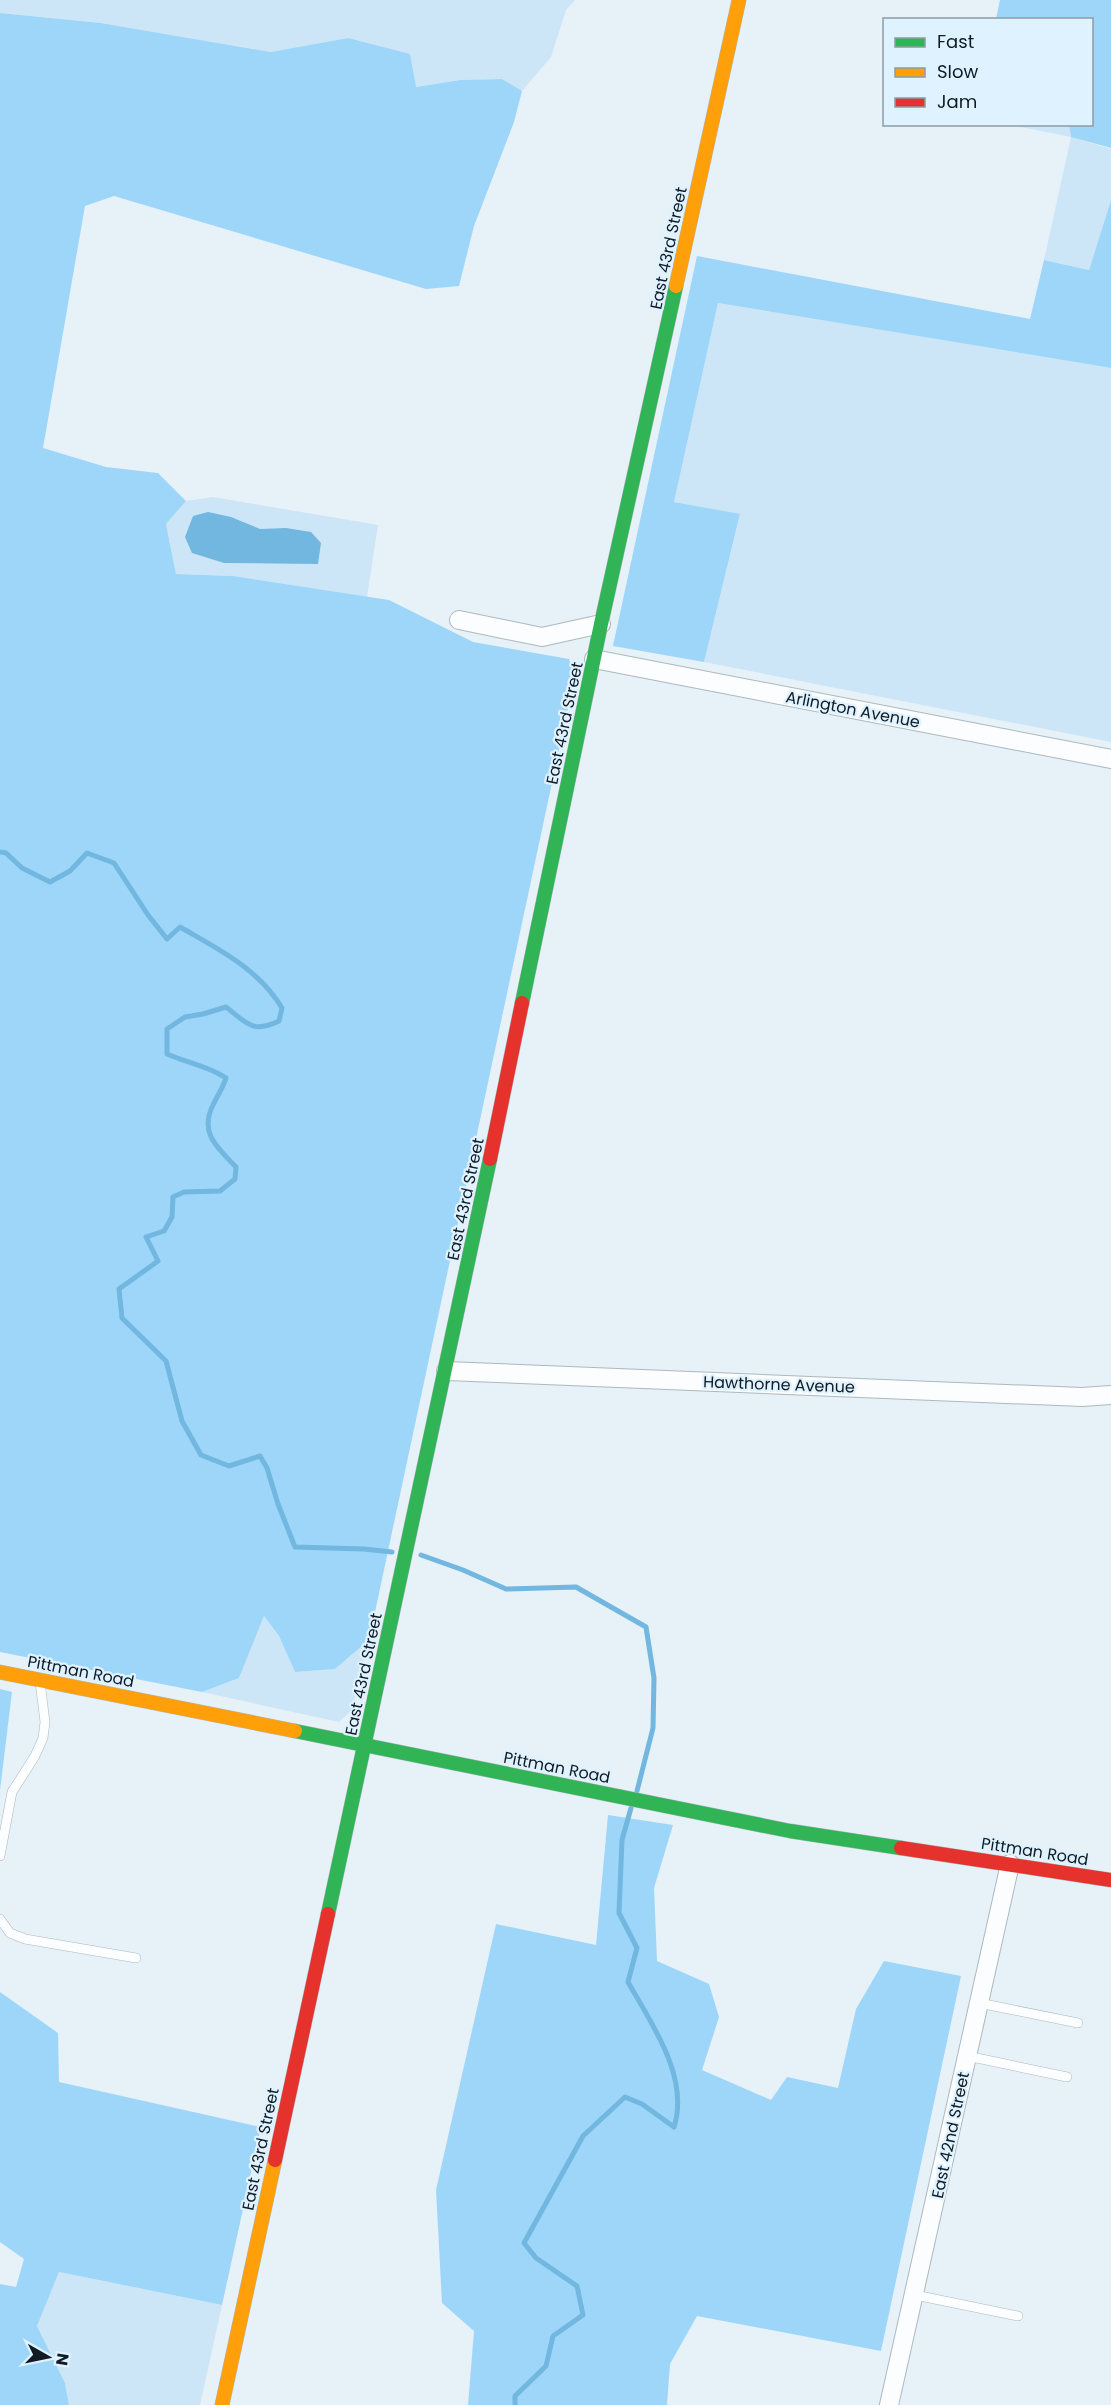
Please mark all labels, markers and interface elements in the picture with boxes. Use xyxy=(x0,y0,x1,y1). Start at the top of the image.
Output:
legend xyxy=(883,18,1093,126)
text: Fast xyxy=(937,29,974,54)
text: Slow xyxy=(937,59,979,84)
text: Jam xyxy=(937,89,977,114)
street label: East 43rd Street xyxy=(644,184,693,312)
street label: East 43rd Street xyxy=(540,659,589,787)
street label: Arlington Avenue xyxy=(784,685,922,734)
street label: East 43rd Street xyxy=(441,1135,490,1263)
street label: Hawthorne Avenue xyxy=(703,1370,855,1399)
street label: East 43rd Street xyxy=(339,1610,388,1738)
street label: Pittman Road xyxy=(26,1650,136,1693)
street label: Pittman Road xyxy=(502,1746,612,1789)
street label: Pittman Road xyxy=(980,1832,1090,1871)
street label: East 42nd Street xyxy=(926,2069,975,2201)
street label: East 43rd Street xyxy=(236,2085,285,2213)
north arrow xyxy=(18,2327,78,2387)
text: N xyxy=(50,2352,75,2367)

